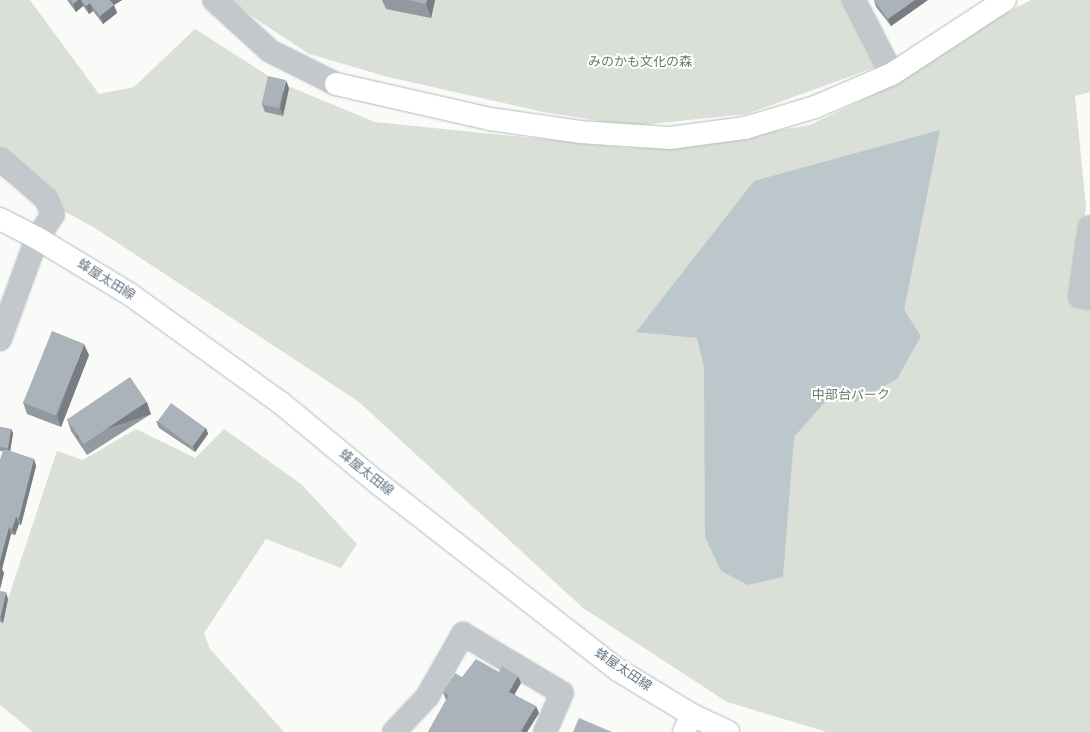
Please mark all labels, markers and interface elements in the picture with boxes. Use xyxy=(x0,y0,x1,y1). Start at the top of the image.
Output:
park label: みのかも文化の森 xyxy=(588,54,692,70)
street label: 蜂屋太田線 xyxy=(74,256,138,304)
park label: 中部台パーク xyxy=(812,387,890,403)
street label: 蜂屋太田線 xyxy=(336,446,396,500)
street label: 蜂屋太田線 xyxy=(592,645,654,695)

